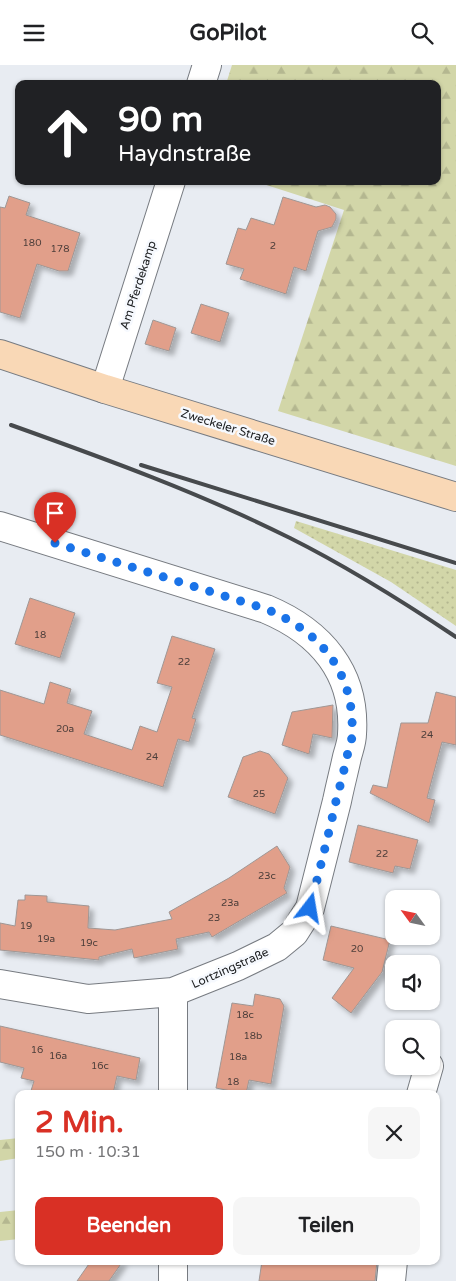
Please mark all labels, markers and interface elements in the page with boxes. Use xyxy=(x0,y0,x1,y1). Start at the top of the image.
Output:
icon: menu xyxy=(20,19,48,47)
icon: search xyxy=(408,19,436,47)
text: GoPilot xyxy=(190,20,266,46)
text: 90 m xyxy=(118,99,203,141)
icon: ahead xyxy=(35,100,100,165)
text: Haydnstraße xyxy=(118,141,251,167)
house number: 180 xyxy=(23,237,41,249)
street label: Am Pferdekamp xyxy=(117,239,159,331)
house number: 2 xyxy=(270,240,276,252)
house number: 178 xyxy=(51,243,69,255)
street label: Zweckeler Straße xyxy=(179,406,277,448)
pin xyxy=(34,492,76,543)
icon: arrive xyxy=(41,499,69,527)
house number: 18 xyxy=(34,629,46,641)
house number: 22 xyxy=(178,656,190,668)
house number: 20a xyxy=(56,723,74,735)
house number: 24 xyxy=(421,729,433,741)
house number: 24 xyxy=(146,751,158,763)
house number: 25 xyxy=(253,788,265,800)
house number: 22 xyxy=(376,848,388,860)
house number: 23c xyxy=(258,870,276,882)
position arrow xyxy=(283,881,335,933)
north arrow xyxy=(385,890,440,945)
map controls xyxy=(385,890,440,1075)
house number: 23a xyxy=(221,897,239,909)
house number: 23 xyxy=(208,912,220,924)
house number: 19 xyxy=(20,920,32,932)
house number: 19a xyxy=(37,933,55,945)
house number: 19c xyxy=(80,937,98,949)
house number: 20 xyxy=(351,943,363,955)
street label: Lortzingstraße xyxy=(189,945,271,991)
button: sound xyxy=(385,955,440,1010)
house number: 18c xyxy=(236,1009,254,1021)
button: search xyxy=(385,1020,440,1075)
house number: 18b xyxy=(244,1030,262,1042)
house number: 16 xyxy=(31,1044,43,1056)
house number: 16a xyxy=(49,1050,67,1062)
house number: 18a xyxy=(229,1051,247,1063)
house number: 16c xyxy=(91,1060,109,1072)
house number: 18 xyxy=(227,1076,239,1088)
text: 2 Min. xyxy=(35,1104,124,1141)
button: close xyxy=(368,1107,420,1159)
text: 150 m · 10:31 xyxy=(35,1142,141,1162)
button: Beenden xyxy=(35,1197,223,1255)
button: Teilen xyxy=(233,1197,420,1255)

